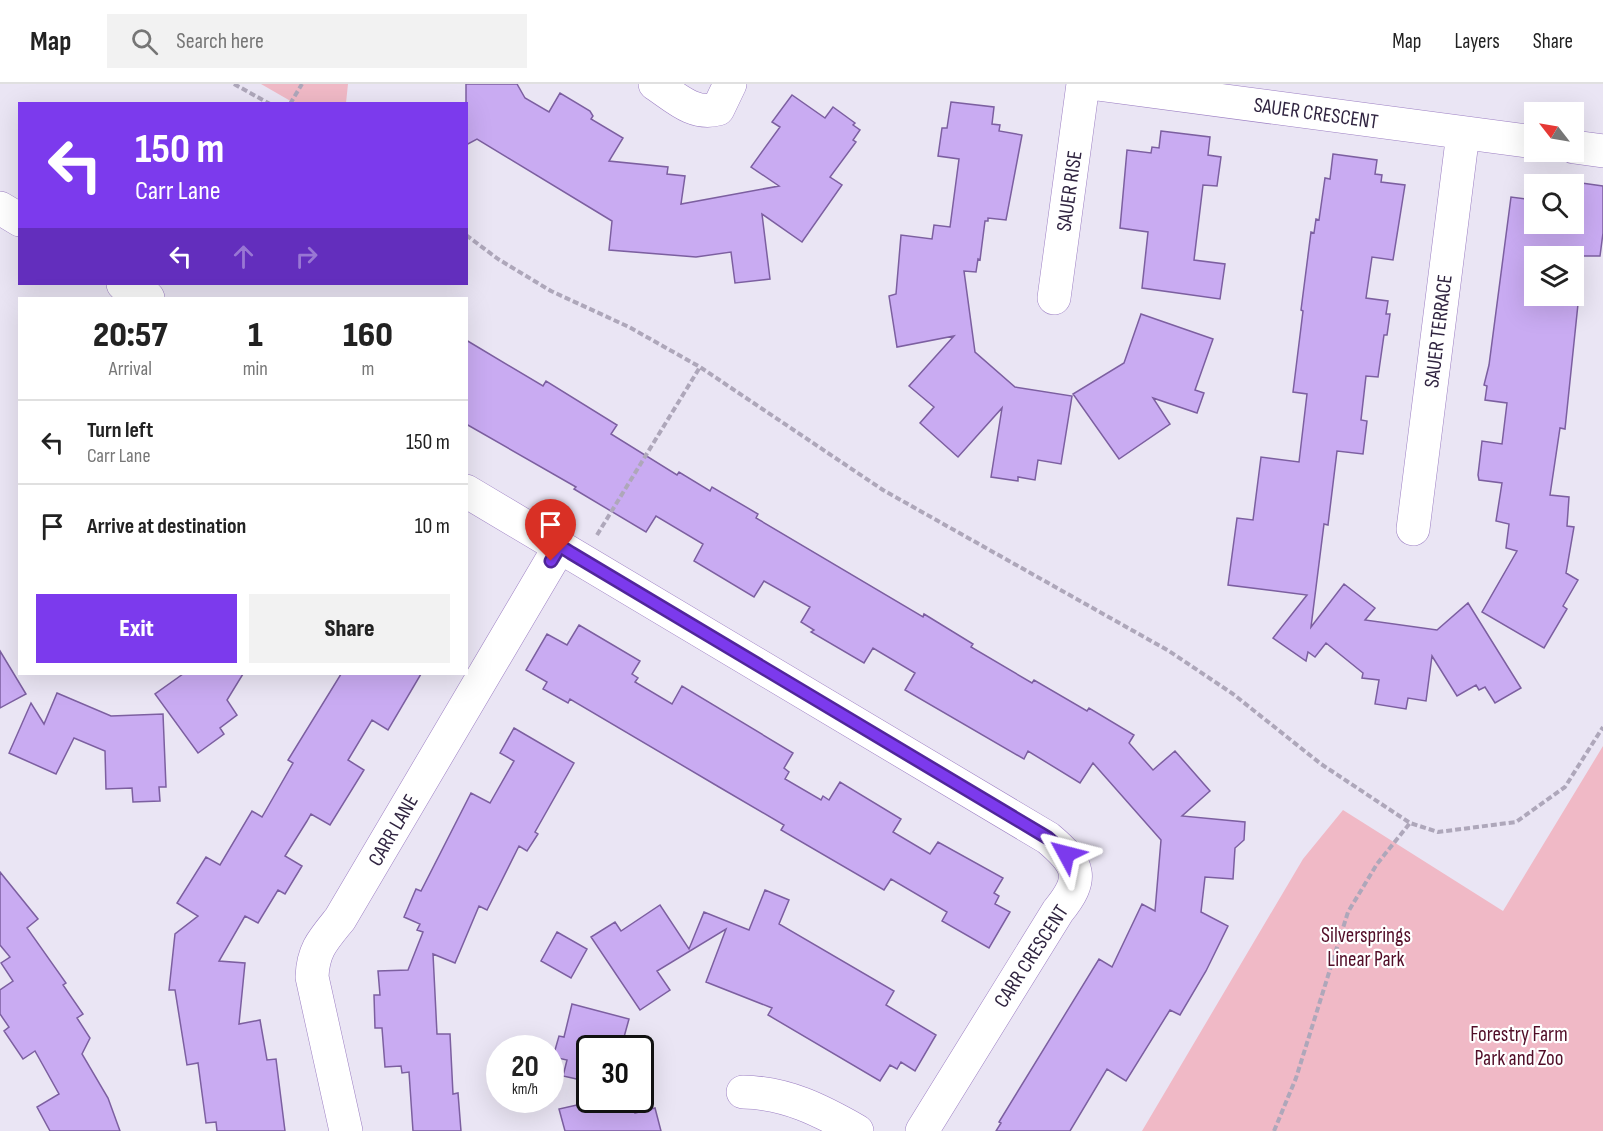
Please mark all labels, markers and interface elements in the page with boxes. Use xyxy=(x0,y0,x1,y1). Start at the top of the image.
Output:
search box xyxy=(107,14,527,68)
text: Map xyxy=(30,25,71,58)
icon: search xyxy=(128,25,161,58)
text: Search here xyxy=(176,28,264,55)
text: Map xyxy=(1392,29,1421,54)
text: Layers xyxy=(1454,29,1500,54)
text: Share xyxy=(1533,29,1573,54)
street label: SAUER CRESCENT xyxy=(1252,92,1380,135)
north arrow xyxy=(1524,102,1584,162)
map controls xyxy=(1524,102,1584,306)
text: 150 m xyxy=(135,124,224,175)
icon: left xyxy=(36,126,114,204)
street label: SAUER RISE xyxy=(1051,149,1088,233)
button: search xyxy=(1524,174,1584,234)
text: Carr Lane xyxy=(135,175,221,207)
icon: left xyxy=(164,240,197,273)
icon: ahead xyxy=(227,240,260,273)
icon: right xyxy=(290,240,323,273)
button: layers xyxy=(1524,246,1584,306)
street label: SAUER TERRACE xyxy=(1419,273,1458,389)
text: 20:57 xyxy=(93,314,168,357)
text: 1 xyxy=(248,314,263,357)
text: 160 xyxy=(343,314,393,357)
text: Arrival xyxy=(109,357,152,381)
text: min xyxy=(243,357,268,381)
text: m xyxy=(361,357,374,381)
text: Turn left xyxy=(87,417,153,444)
icon: left xyxy=(36,426,69,459)
text: 150 m xyxy=(406,429,450,456)
text: Carr Lane xyxy=(87,444,150,468)
pin xyxy=(525,499,576,561)
icon: arrive xyxy=(534,508,567,541)
icon: arrive xyxy=(36,510,69,543)
text: Arrive at destination xyxy=(87,513,246,540)
text: 10 m xyxy=(415,513,450,540)
button: Exit xyxy=(36,594,237,663)
button: Share xyxy=(249,594,450,663)
street label: CARR LANE xyxy=(363,790,424,870)
position arrow xyxy=(1034,822,1098,886)
street label: CARR CRESCENT xyxy=(989,900,1074,1012)
park label: Silversprings Linear Park xyxy=(1321,923,1411,972)
park label: Forestry Farm Park and Zoo xyxy=(1470,1022,1568,1071)
speed limit sign: 30 xyxy=(576,1035,654,1113)
text: 20 xyxy=(511,1049,539,1085)
text: km/h xyxy=(512,1080,538,1099)

